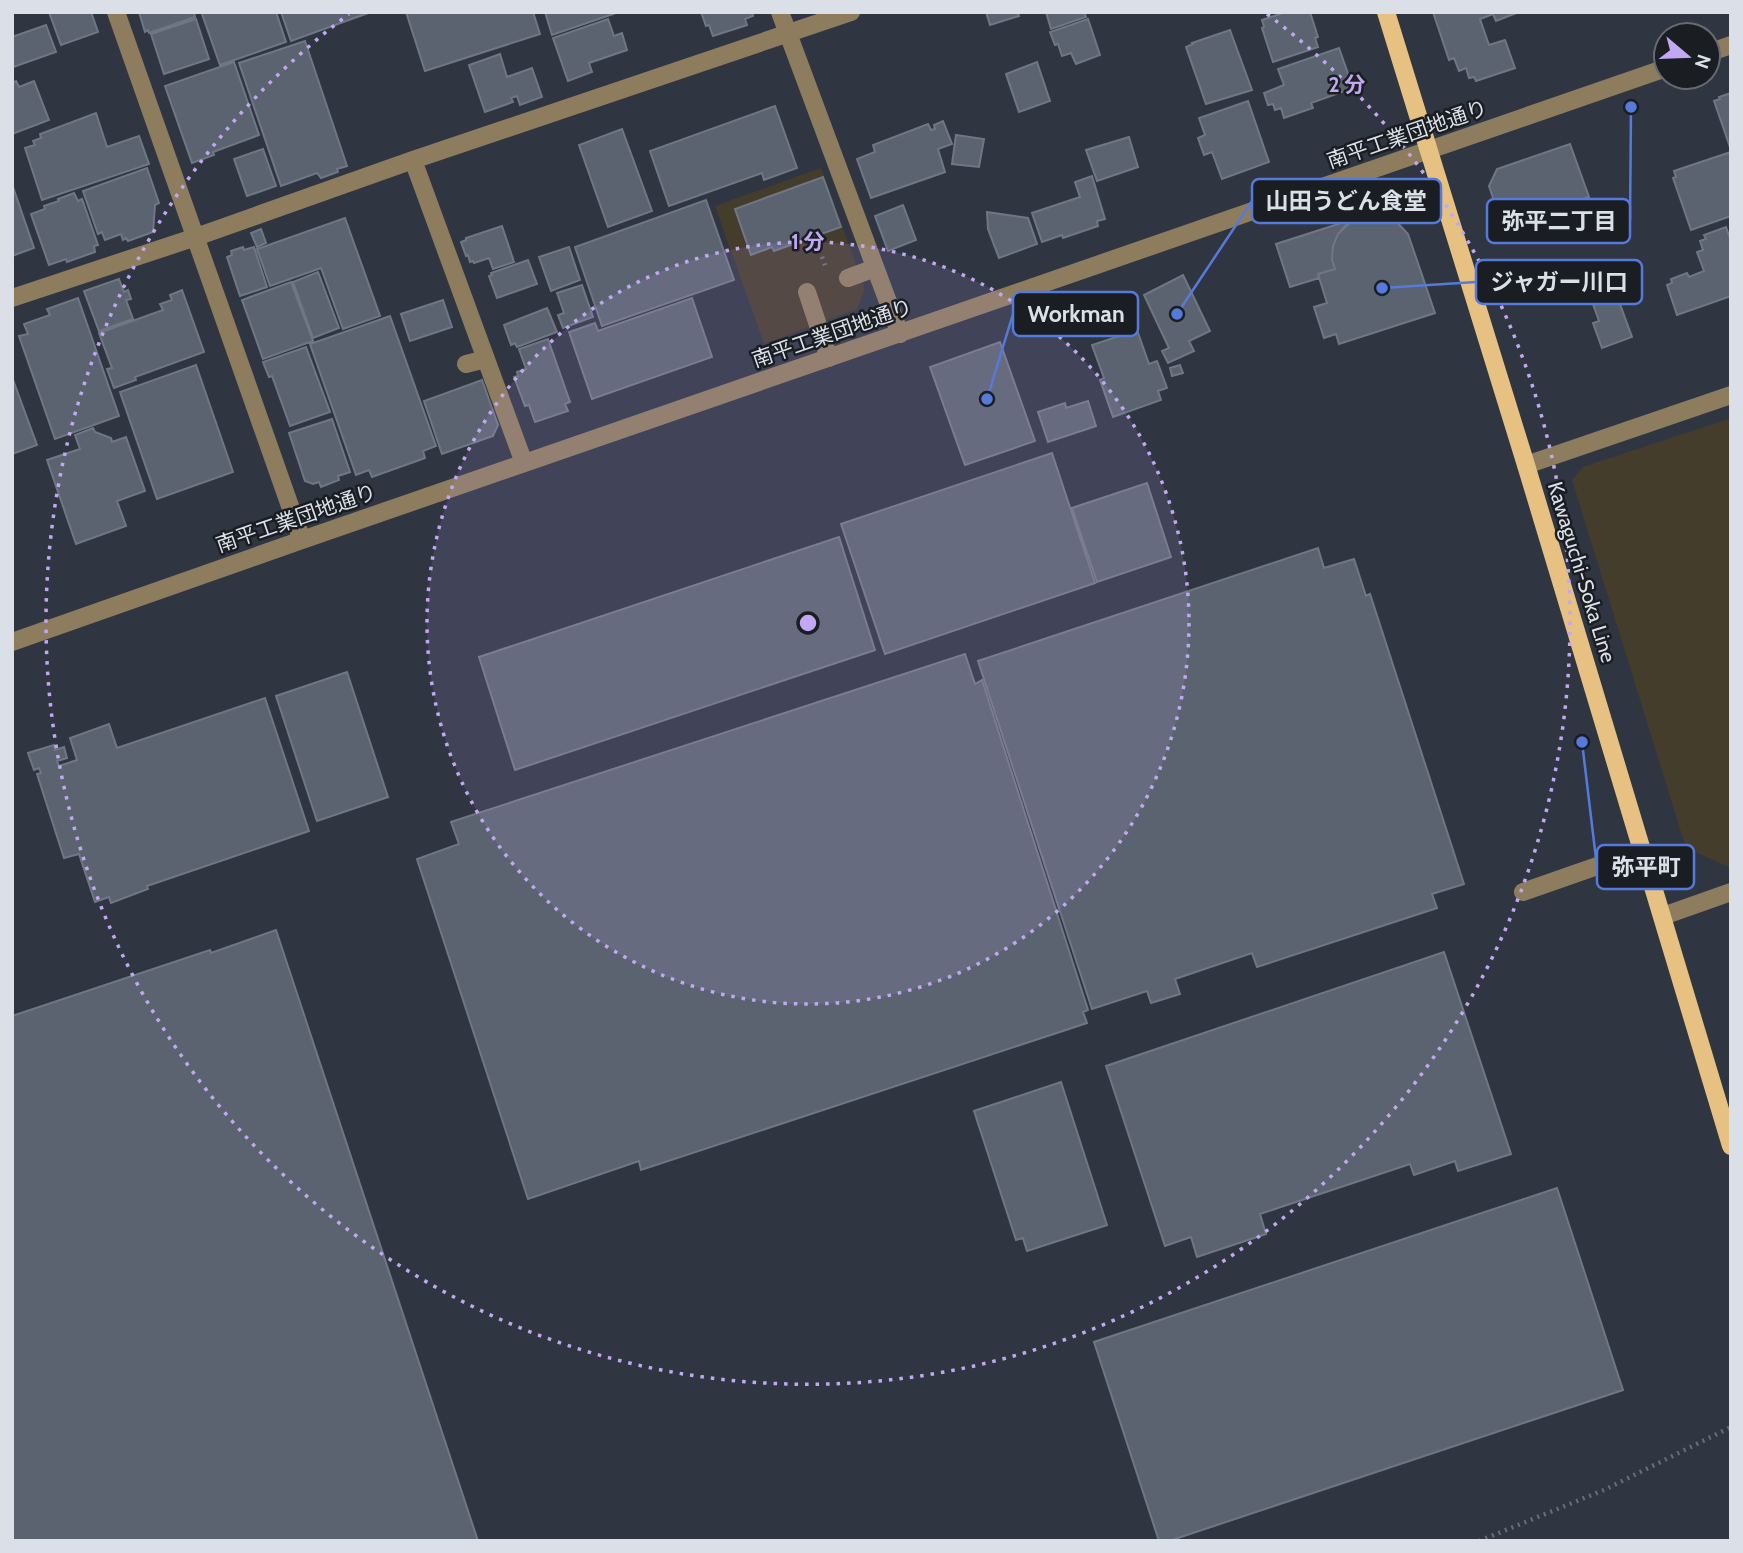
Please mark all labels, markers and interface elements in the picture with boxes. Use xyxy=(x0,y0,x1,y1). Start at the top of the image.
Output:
north arrow xyxy=(1652,21,1722,91)
text: N xyxy=(1690,51,1716,71)
text: 2 分 xyxy=(1329,72,1365,97)
street label: 南平工業団地通り xyxy=(1324,95,1490,173)
callout: 山田うどん食堂 xyxy=(1252,179,1441,223)
text: 山田うどん食堂 xyxy=(1266,187,1427,215)
callout: 弥平二丁目 xyxy=(1487,199,1630,243)
text: 弥平二丁目 xyxy=(1502,207,1617,235)
text: 1 分 xyxy=(791,229,825,254)
callout: ジャガー川口 xyxy=(1476,260,1642,304)
text: ジャガー川口 xyxy=(1491,268,1627,296)
callout: Workman xyxy=(1013,292,1138,336)
street label: 南平工業団地通り xyxy=(749,294,915,372)
text: Workman xyxy=(1027,300,1125,328)
street label: 南平工業団地通り xyxy=(213,479,379,557)
street label: Kawaguchi-Soka Line xyxy=(1543,479,1621,666)
centre of rings xyxy=(796,611,820,635)
callout: 弥平町 xyxy=(1597,845,1694,889)
text: 弥平町 xyxy=(1612,853,1681,881)

